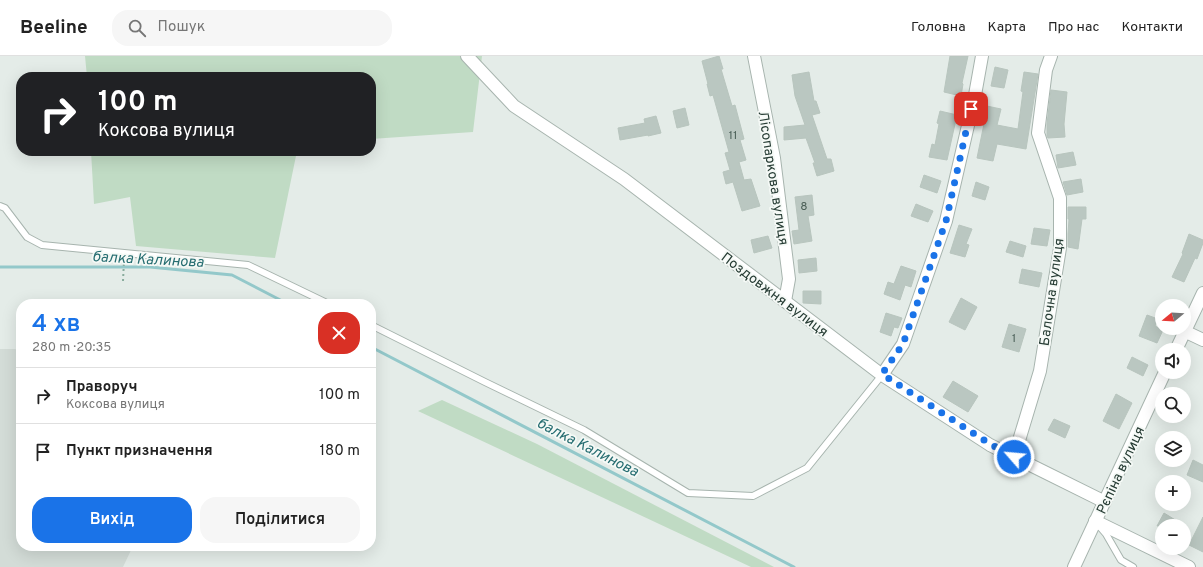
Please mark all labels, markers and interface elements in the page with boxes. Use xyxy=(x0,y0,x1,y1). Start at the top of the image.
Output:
search box xyxy=(112,10,392,46)
text: Beeline xyxy=(20,16,88,40)
icon: search xyxy=(126,17,148,39)
text: Пошук xyxy=(158,18,205,37)
text: Головна xyxy=(911,19,966,36)
text: Карта xyxy=(988,19,1026,36)
text: Про нас xyxy=(1048,19,1099,36)
text: Контакти xyxy=(1121,19,1183,36)
text: 100 m xyxy=(98,85,178,121)
icon: right xyxy=(32,88,84,140)
pin xyxy=(954,92,988,126)
icon: arrive xyxy=(960,98,982,120)
street label: Лісопаркова вулиця xyxy=(754,110,792,247)
text: Коксова вулиця xyxy=(98,120,235,143)
house number: 11 xyxy=(729,128,737,144)
house number: 8 xyxy=(800,199,808,215)
street label: Балочна вулиця xyxy=(1037,237,1068,347)
water label: балка Калинова xyxy=(92,248,204,273)
street label: Поздовжня вулиця xyxy=(717,249,831,341)
north arrow xyxy=(1155,299,1191,335)
map controls xyxy=(1155,299,1191,555)
text: 4 хв xyxy=(32,310,81,340)
button: close xyxy=(318,312,360,354)
house number: 1 xyxy=(1012,331,1016,347)
text: 280 m · 20:35 xyxy=(32,340,111,356)
button: sound xyxy=(1155,343,1191,379)
text: Праворуч xyxy=(66,378,137,397)
icon: right xyxy=(32,385,54,407)
text: 100 m xyxy=(319,386,360,405)
button: search xyxy=(1155,387,1191,423)
text: Коксова вулиця xyxy=(66,397,165,413)
water label: балка Калинова xyxy=(533,415,642,482)
street label: Рєпіна вулиця xyxy=(1094,424,1149,517)
button: layers xyxy=(1155,431,1191,467)
position arrow xyxy=(993,436,1035,478)
icon: arrive xyxy=(32,441,54,463)
text: Пункт призначення xyxy=(66,442,213,461)
text: 180 m xyxy=(320,442,360,461)
button: + xyxy=(1155,475,1191,511)
button: Вихід xyxy=(32,497,192,543)
button: Поділитися xyxy=(200,497,360,543)
button: − xyxy=(1155,519,1191,555)

